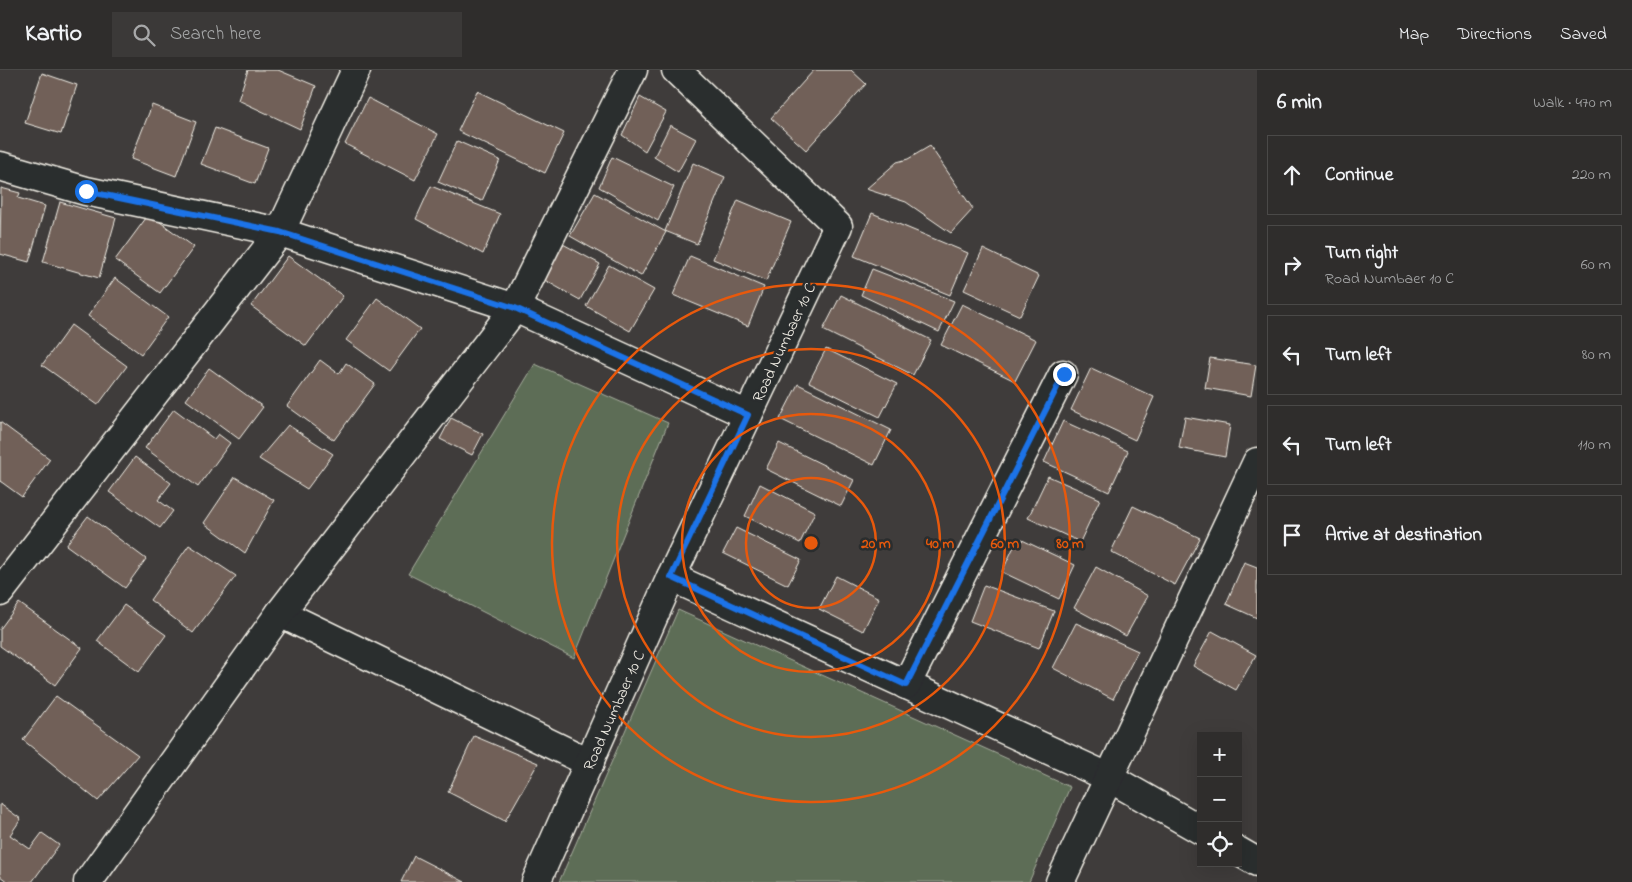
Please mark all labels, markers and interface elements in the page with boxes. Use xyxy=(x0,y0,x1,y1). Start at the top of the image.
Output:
search box xyxy=(112,12,462,57)
text: Kartio xyxy=(25,17,82,52)
icon: search xyxy=(130,21,158,49)
text: Search here xyxy=(170,21,261,48)
text: Map xyxy=(1399,22,1429,48)
text: Directions xyxy=(1457,22,1532,48)
text: Saved xyxy=(1560,22,1607,48)
text: 6 min xyxy=(1277,88,1322,118)
text: Walk · 470 m xyxy=(1533,91,1612,115)
icon: ahead xyxy=(1278,161,1306,189)
text: Continue xyxy=(1325,162,1393,189)
text: 220 m xyxy=(1572,163,1611,187)
route start xyxy=(75,180,98,203)
text: Turn right xyxy=(1325,240,1398,267)
icon: right xyxy=(1278,251,1306,279)
text: 60 m xyxy=(1581,253,1611,277)
text: Road Numbaer 10 C xyxy=(1325,267,1454,291)
street label: Road Numbaer 10 C xyxy=(747,279,823,406)
icon: left xyxy=(1278,341,1306,369)
text: Turn left xyxy=(1325,342,1392,369)
text: 80 m xyxy=(1582,343,1611,367)
route end xyxy=(1053,363,1076,386)
icon: left xyxy=(1278,431,1306,459)
text: Turn left xyxy=(1325,432,1392,459)
text: 110 m xyxy=(1577,433,1611,457)
icon: arrive xyxy=(1278,521,1306,549)
text: Arrive at destination xyxy=(1325,522,1482,549)
text: 20 m xyxy=(860,533,891,555)
text: 40 m xyxy=(925,533,954,555)
text: 60 m xyxy=(990,533,1020,555)
text: 80 m xyxy=(1055,533,1084,555)
centre of rings xyxy=(802,534,820,552)
street label: Road Numbaer 10 C xyxy=(578,647,652,775)
map controls xyxy=(1197,732,1242,867)
button: + xyxy=(1197,732,1242,777)
button: − xyxy=(1197,777,1242,822)
button: locate xyxy=(1197,822,1242,867)

